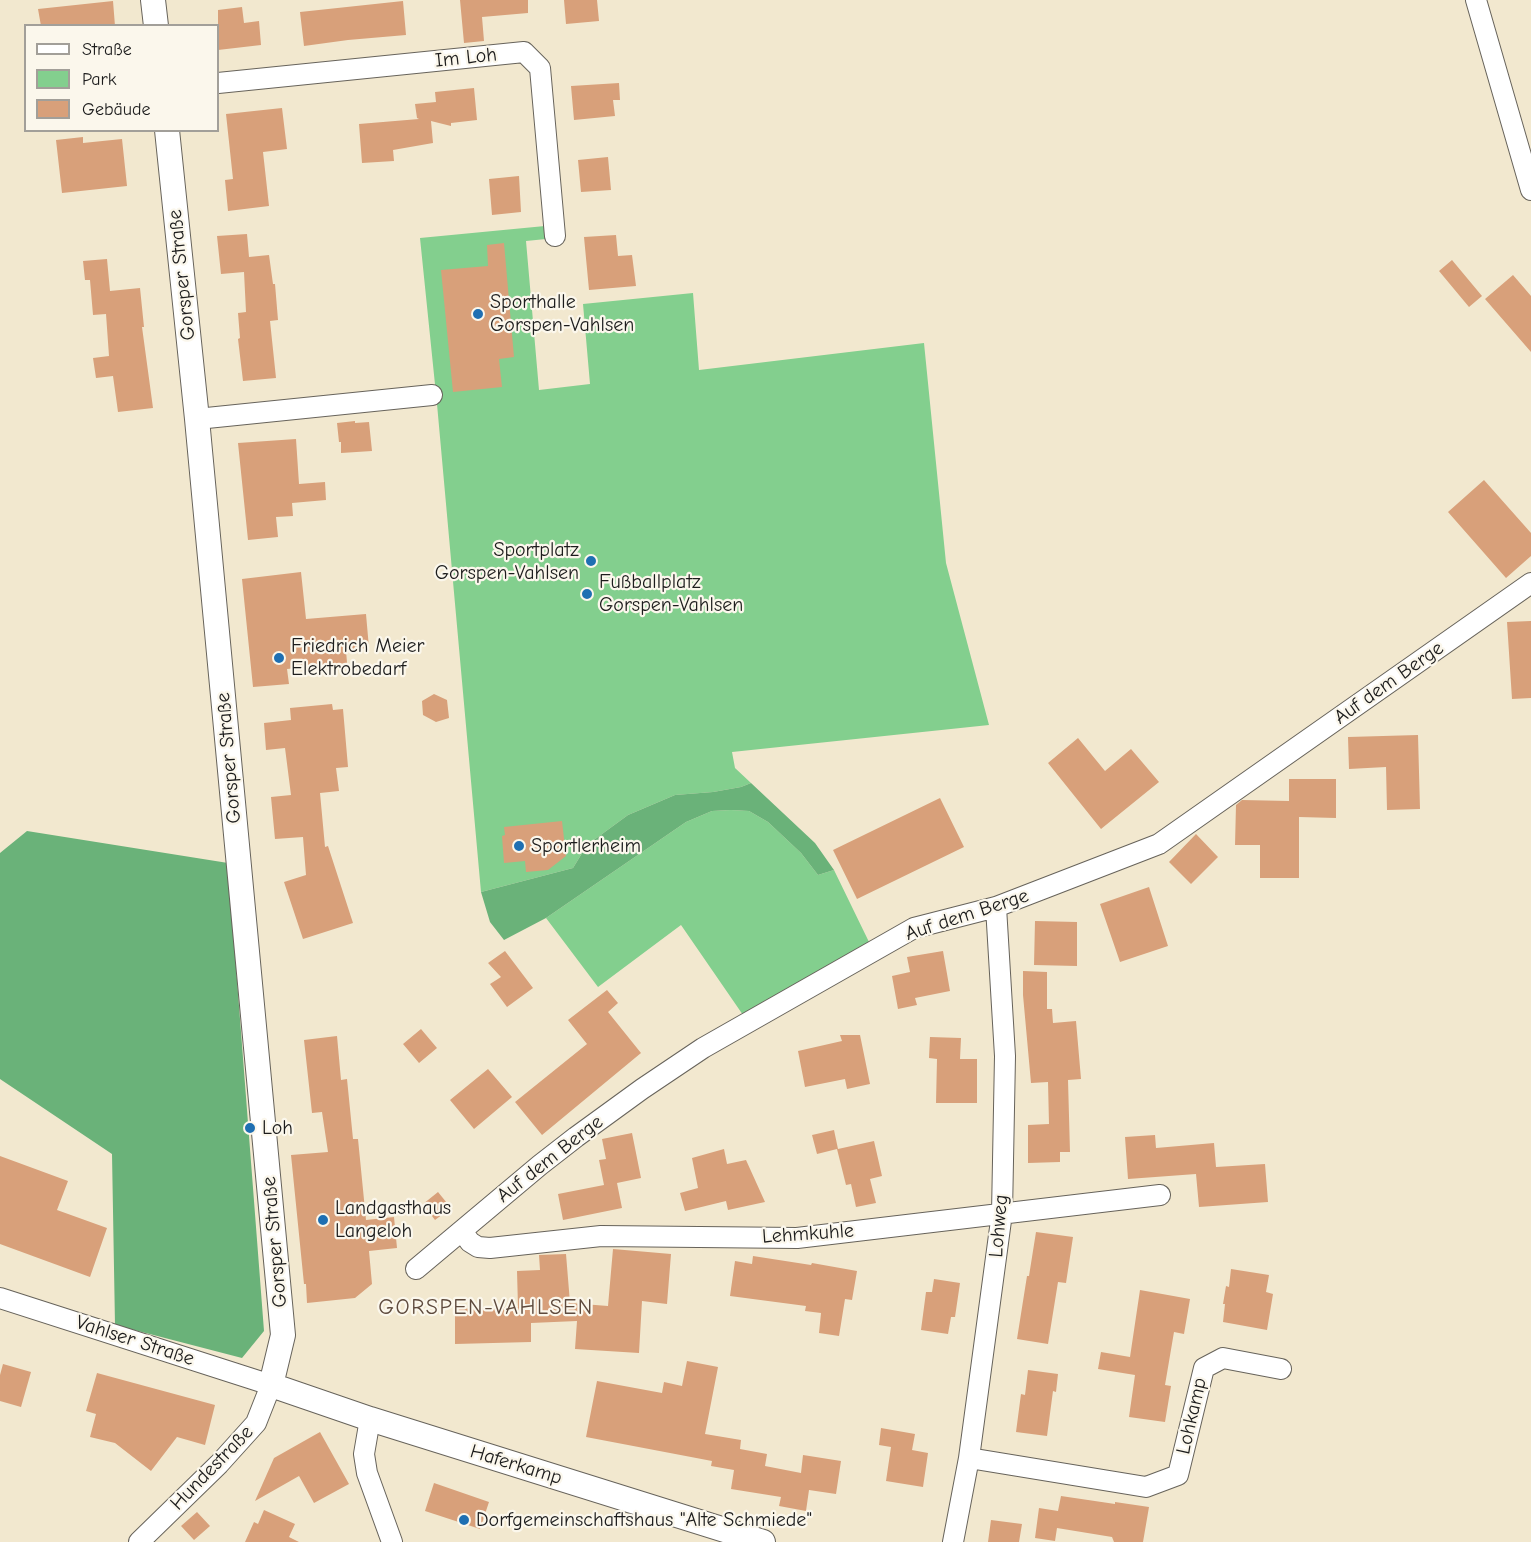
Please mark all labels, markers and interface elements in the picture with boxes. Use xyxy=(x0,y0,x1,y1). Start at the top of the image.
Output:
legend xyxy=(24,24,219,132)
text: Straße xyxy=(82,39,132,60)
street label: Im Loh xyxy=(434,43,498,73)
text: Park xyxy=(82,69,116,90)
text: Gebäude xyxy=(82,99,151,120)
street label: Gorsper Straße xyxy=(163,208,201,342)
place label: Sporthalle Gorspen-Vahlsen xyxy=(490,290,634,337)
marker: Sporthalle Gorspen-Vahlsen xyxy=(471,307,485,321)
place label: Sportplatz Gorspen-Vahlsen xyxy=(435,538,579,585)
marker: Sportplatz Gorspen-Vahlsen xyxy=(584,554,598,568)
place label: Fußballplatz Gorspen-Vahlsen xyxy=(599,570,743,617)
marker: Fußballplatz Gorspen-Vahlsen xyxy=(580,587,594,601)
place label: Friedrich Meier Elektrobedarf xyxy=(291,634,424,681)
street label: Auf dem Berge xyxy=(1330,636,1448,730)
marker: Friedrich Meier Elektrobedarf xyxy=(272,651,286,665)
street label: Gorsper Straße xyxy=(211,691,247,825)
place label: Sportlerheim xyxy=(531,834,641,858)
marker: Sportlerheim xyxy=(512,839,526,853)
street label: Auf dem Berge xyxy=(902,884,1032,946)
street label: Auf dem Berge xyxy=(492,1110,608,1208)
place label: Loh xyxy=(262,1116,293,1140)
marker: Loh xyxy=(243,1121,257,1135)
street label: Gorsper Straße xyxy=(257,1175,293,1309)
street label: Lohweg xyxy=(984,1193,1014,1259)
place label: Landgasthaus Langeloh xyxy=(335,1196,451,1243)
marker: Landgasthaus Langeloh xyxy=(316,1213,330,1227)
street label: Lehmkuhle xyxy=(761,1219,855,1249)
district label: GORSPEN-VAHLSEN xyxy=(378,1295,594,1321)
street label: Vahlser Straße xyxy=(73,1311,197,1371)
street label: Lohkamp xyxy=(1172,1375,1212,1457)
street label: Hundestraße xyxy=(166,1421,258,1515)
street label: Haferkamp xyxy=(467,1440,565,1490)
place label: Dorfgemeinschaftshaus "Alte Schmiede" xyxy=(476,1508,812,1532)
marker: Dorfgemeinschaftshaus "Alte Schmiede" xyxy=(457,1513,471,1527)

